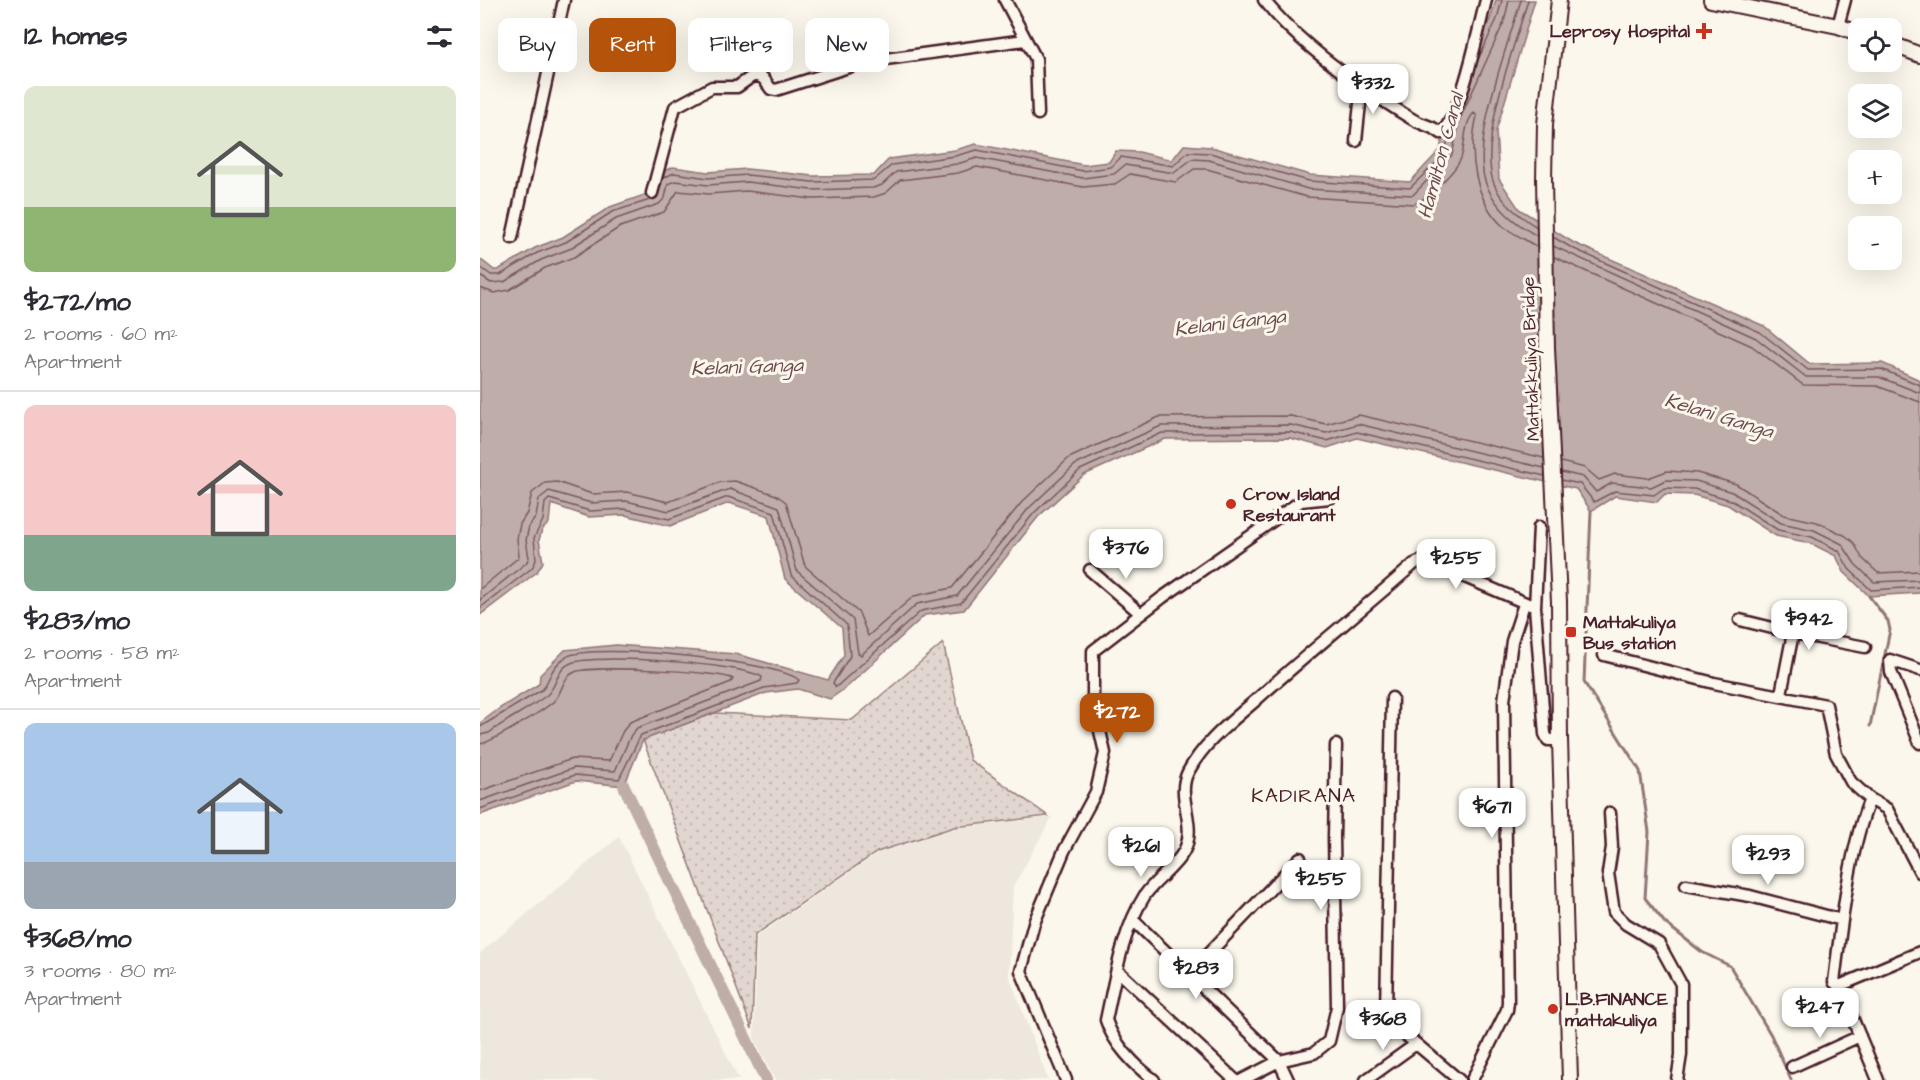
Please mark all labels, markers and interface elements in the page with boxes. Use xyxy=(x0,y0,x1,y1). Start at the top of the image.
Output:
text: 12 homes xyxy=(24,18,127,54)
chip: Buy xyxy=(498,18,577,72)
chip: Rent xyxy=(589,18,676,72)
chip: Filters xyxy=(688,18,793,72)
chip: New xyxy=(805,18,889,72)
map controls xyxy=(1848,18,1902,270)
button: locate xyxy=(1848,18,1902,72)
place label: Leprosy Hospital xyxy=(1550,19,1690,45)
icon: filters xyxy=(423,20,456,53)
marker: Leprosy Hospital xyxy=(1695,22,1713,40)
pin: $332 xyxy=(1337,64,1409,115)
text: $332 xyxy=(1352,69,1394,97)
button: layers xyxy=(1848,84,1902,138)
water label: Hamilton Canal xyxy=(1411,87,1472,222)
icon: home xyxy=(186,125,294,233)
button: + xyxy=(1848,150,1902,204)
button: − xyxy=(1848,216,1902,270)
street label: Mattakkuliya Bridge xyxy=(1516,276,1547,442)
text: $272/mo xyxy=(24,284,131,320)
water label: Kelani Ganga xyxy=(1173,302,1288,345)
text: 2 rooms · 60 m² xyxy=(24,320,178,348)
text: Apartment xyxy=(24,348,122,376)
water label: Kelani Ganga xyxy=(691,351,804,384)
water label: Kelani Ganga xyxy=(1661,386,1777,447)
icon: home xyxy=(186,444,294,552)
place label: Crow Island Restaurant xyxy=(1243,482,1340,528)
marker: Crow Island Restaurant xyxy=(1224,497,1238,511)
pin: $376 xyxy=(1090,529,1162,580)
text: $376 xyxy=(1103,534,1149,562)
pin: $255 xyxy=(1420,539,1492,590)
text: $255 xyxy=(1431,544,1481,572)
pin: $942 xyxy=(1773,600,1845,651)
text: $283/mo xyxy=(24,603,130,639)
text: $942 xyxy=(1785,605,1833,633)
place label: Mattakuliya Bus station xyxy=(1583,610,1676,656)
marker: Mattakuliya Bus station xyxy=(1564,625,1578,639)
text: 2 rooms · 58 m² xyxy=(24,639,180,667)
text: Apartment xyxy=(24,667,122,695)
pin: $272 xyxy=(1081,693,1153,744)
text: $272 xyxy=(1094,698,1140,726)
icon: home xyxy=(186,762,294,870)
district label: KADIRANA xyxy=(1251,782,1357,810)
pin: $671 xyxy=(1456,788,1528,839)
text: $671 xyxy=(1473,793,1511,821)
pin: $261 xyxy=(1105,827,1177,878)
text: $261 xyxy=(1122,832,1160,860)
pin: $293 xyxy=(1732,835,1804,886)
text: $293 xyxy=(1746,840,1790,868)
pin: $255 xyxy=(1285,860,1357,911)
text: $255 xyxy=(1296,865,1346,893)
text: $368/mo xyxy=(24,921,132,957)
pin: $283 xyxy=(1160,949,1232,1000)
text: $283 xyxy=(1173,954,1219,982)
text: 3 rooms · 80 m² xyxy=(24,957,177,985)
text: Apartment xyxy=(24,985,122,1013)
place label: L.B.FINANCE mattakuliya xyxy=(1565,987,1668,1034)
pin: $247 xyxy=(1784,988,1856,1039)
text: $247 xyxy=(1796,993,1844,1021)
pin: $368 xyxy=(1347,1000,1419,1051)
marker: L.B.FINANCE mattakuliya xyxy=(1546,1002,1560,1016)
text: $368 xyxy=(1360,1005,1406,1033)

